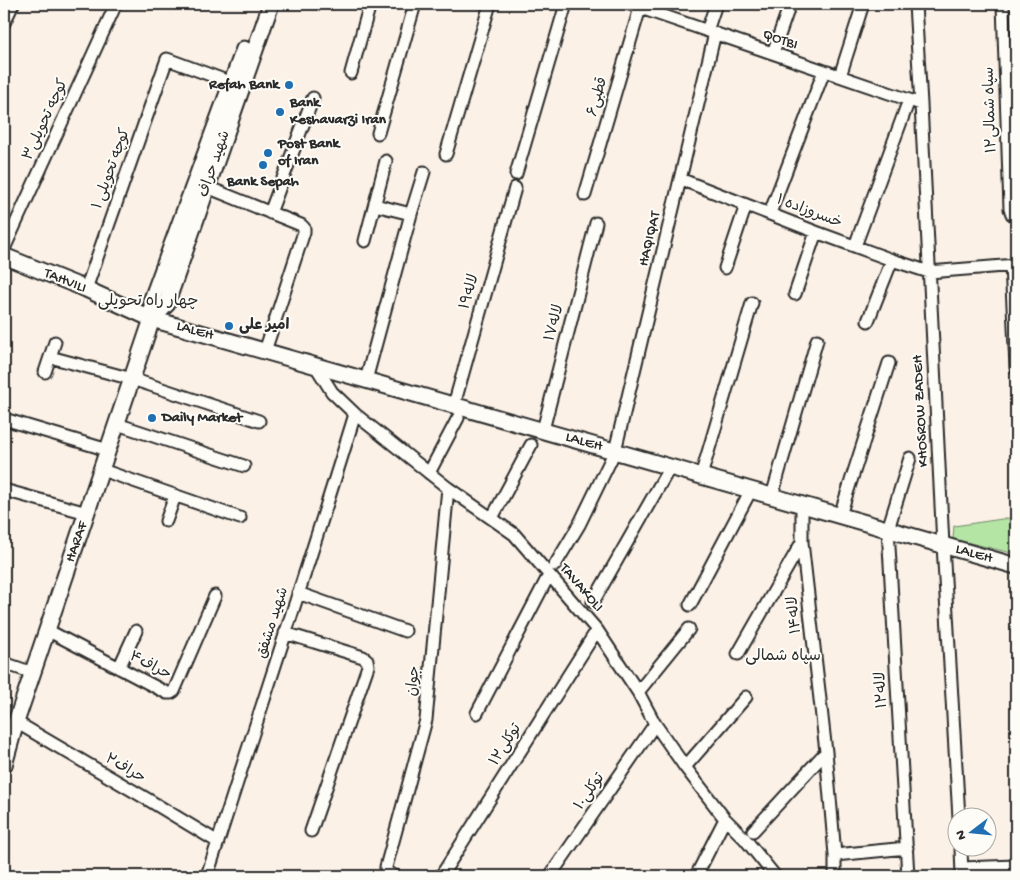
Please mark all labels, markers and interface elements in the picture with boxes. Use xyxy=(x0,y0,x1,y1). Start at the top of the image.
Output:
street label: QOTBI xyxy=(760,26,800,54)
street label: سپاه شمالی۱۲ xyxy=(980,66,1002,154)
street label: قطبی۶ xyxy=(584,75,612,119)
street label: کوچه تحویلی۳ xyxy=(19,76,73,164)
place label: Refah Bank xyxy=(208,76,281,94)
marker: Refah Bank xyxy=(283,79,295,91)
place label: Bank Keshavarzi Iran xyxy=(289,94,387,129)
marker: Bank Keshavarzi Iran xyxy=(274,106,286,118)
street label: کوچه تحویلی ۱ xyxy=(89,126,135,212)
street label: شهید حراف xyxy=(195,128,235,200)
place label: Post Bank of Iran xyxy=(277,135,341,170)
marker: Post Bank of Iran xyxy=(262,147,274,159)
marker: Bank Sepah xyxy=(257,159,269,171)
place label: Bank Sepah xyxy=(226,173,299,191)
street label: خسروزاده ۱ xyxy=(774,191,844,233)
street label: HAQIQAT xyxy=(635,209,665,268)
street label: TAHVILI xyxy=(40,264,89,298)
street label: لاله۱۹ xyxy=(456,272,484,312)
district label: چهار راه تحویلی xyxy=(98,293,198,312)
street label: لاله۱۷ xyxy=(542,303,568,343)
street label: LALEH xyxy=(174,317,216,345)
place label: امیر علی xyxy=(239,317,289,335)
marker: امیر علی xyxy=(223,320,235,332)
street label: KHOSROW ZADEH xyxy=(909,354,933,468)
place label: Daily Market xyxy=(160,409,244,427)
marker: Daily Market xyxy=(146,412,158,424)
street label: LALEH xyxy=(563,428,605,456)
street label: HARAF xyxy=(62,518,93,565)
street label: LALEH xyxy=(953,540,995,568)
street label: TAVAKOLI xyxy=(554,559,607,616)
street label: شهید مشفق xyxy=(253,585,293,661)
street label: لاله۱۴ xyxy=(784,595,806,635)
street label: حراف۴ xyxy=(126,648,174,684)
district label: سپاه شمالی xyxy=(745,648,821,667)
street label: جوان xyxy=(403,665,425,697)
street label: لاله۱۲ xyxy=(872,671,892,709)
street label: توکلی۱۲ xyxy=(486,720,526,769)
street label: حراف۲ xyxy=(102,750,148,788)
street label: ۱۰توکلی xyxy=(571,770,610,814)
north arrow xyxy=(948,808,998,858)
text: N xyxy=(952,828,971,842)

